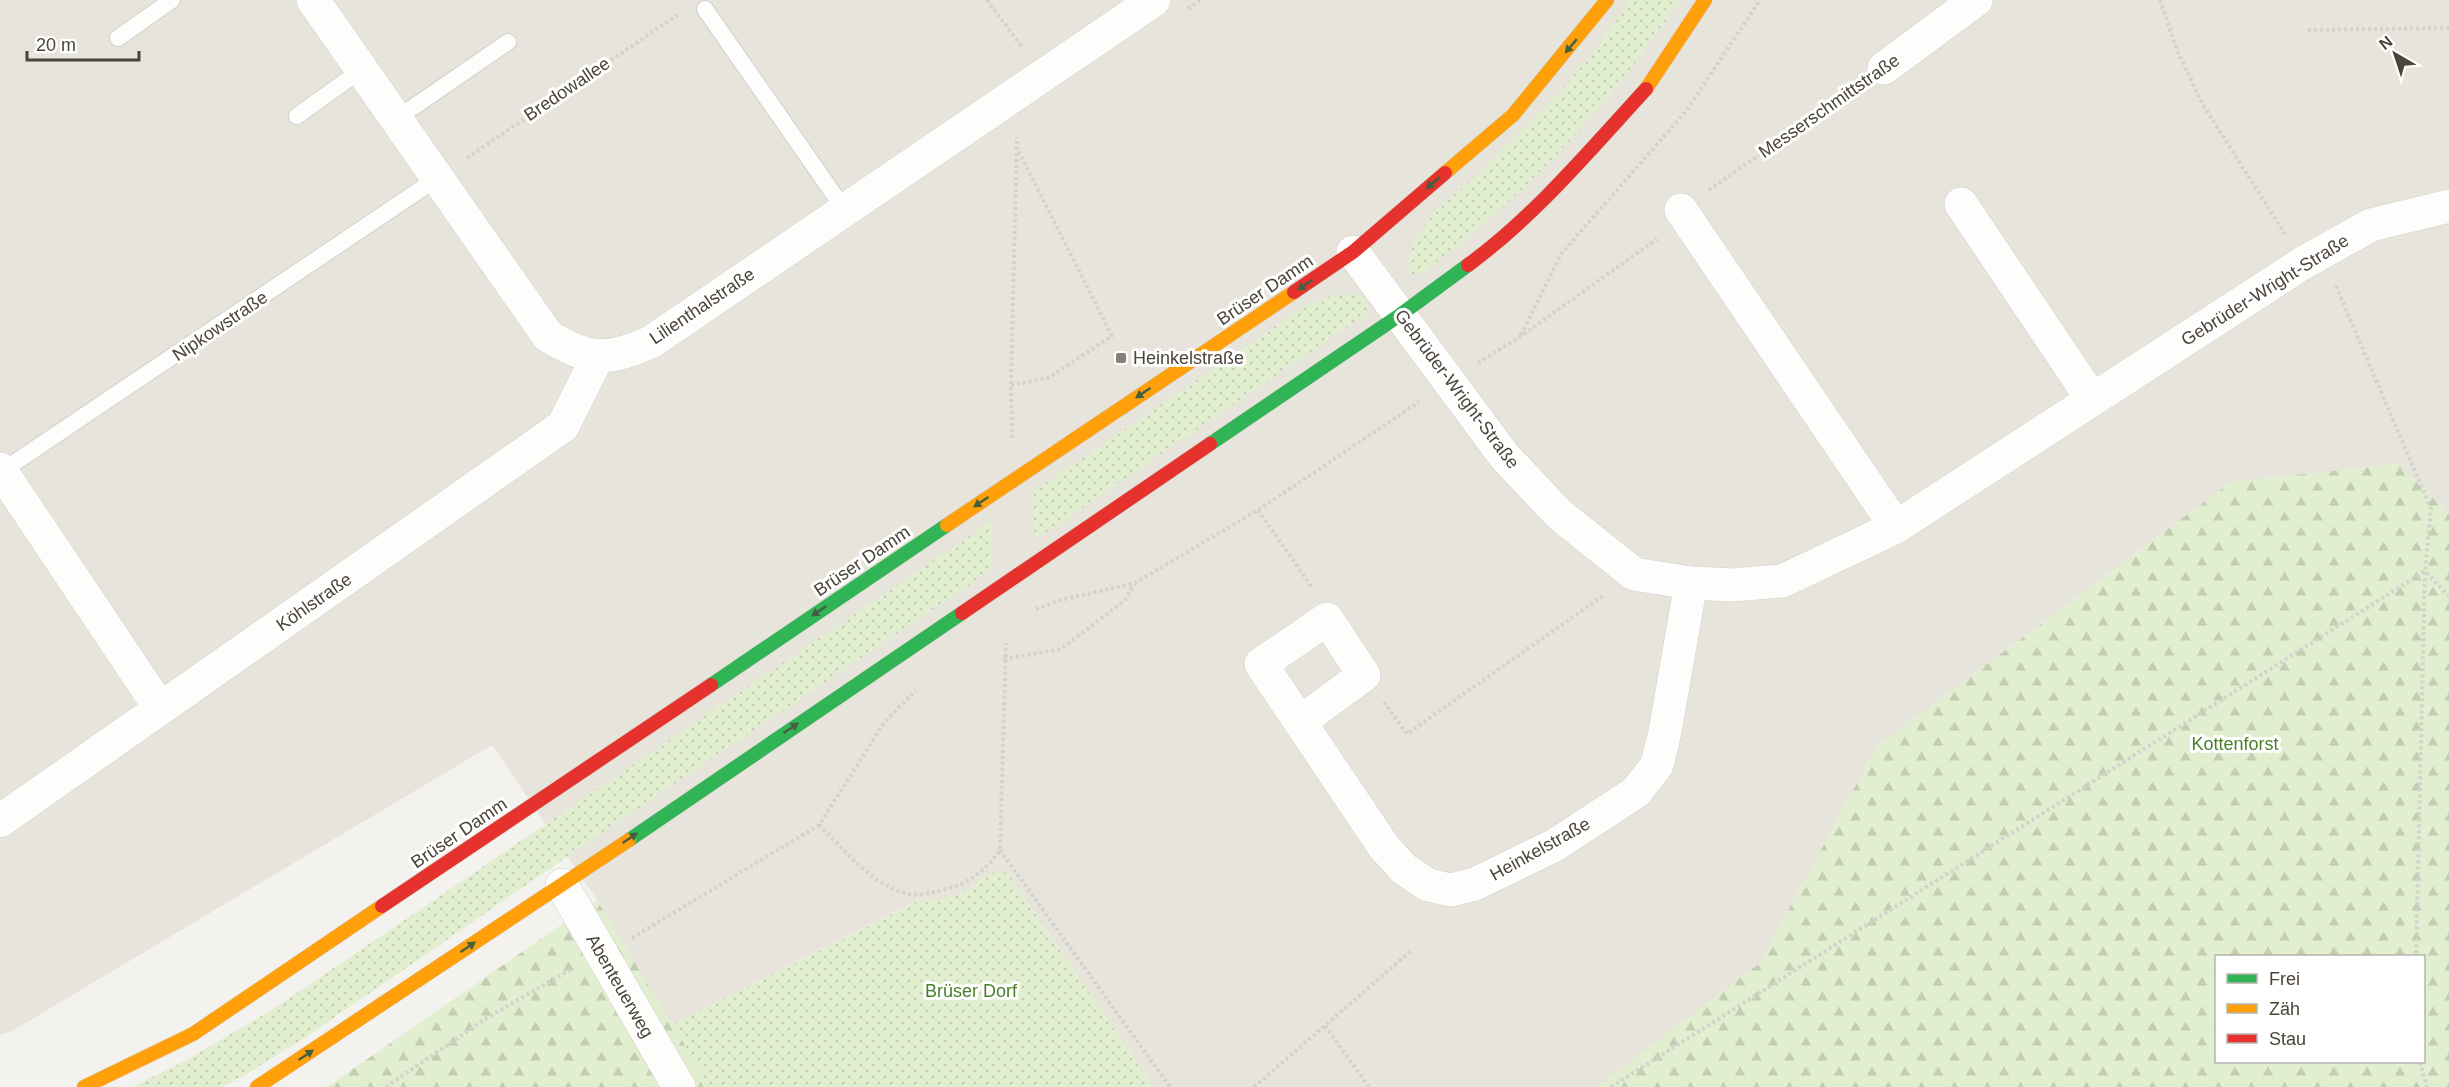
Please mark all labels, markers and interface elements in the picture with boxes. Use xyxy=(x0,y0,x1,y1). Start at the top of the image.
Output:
scale bar xyxy=(27,24,140,62)
north arrow xyxy=(2365,24,2425,84)
text: N xyxy=(2376,32,2396,53)
text: 20 m xyxy=(36,35,76,55)
one-way arrow xyxy=(1565,38,1578,53)
street label: Messerschmittstraße xyxy=(1755,50,1903,162)
street label: Bredowallee xyxy=(520,53,614,125)
one-way arrow xyxy=(1426,176,1441,189)
street label: Gebrüder-Wright-Straße xyxy=(2178,230,2352,350)
street label: Brüser Damm xyxy=(1213,251,1317,329)
street label: Lilienthalstraße xyxy=(646,264,758,348)
one-way arrow xyxy=(1296,279,1313,290)
street label: Nipkowstraße xyxy=(169,287,271,365)
street label: Gebrüder-Wright-Straße xyxy=(1391,306,1523,472)
place label: Heinkelstraße xyxy=(1133,348,1244,368)
marker: Heinkelstraße xyxy=(1114,351,1128,365)
one-way arrow xyxy=(1135,387,1151,399)
one-way arrow xyxy=(973,496,989,507)
street label: Brüser Damm xyxy=(810,522,914,600)
street label: Köhlstraße xyxy=(273,569,355,635)
one-way arrow xyxy=(812,605,828,617)
one-way arrow xyxy=(783,722,799,734)
park label: Kottenforst xyxy=(2191,734,2279,754)
street label: Brüser Damm xyxy=(407,794,511,872)
street label: Heinkelstraße xyxy=(1487,813,1593,885)
one-way arrow xyxy=(622,832,638,844)
street label: Abenteuerweg xyxy=(582,931,658,1041)
one-way arrow xyxy=(460,941,476,953)
legend xyxy=(2215,955,2425,1063)
text: Frei xyxy=(2269,969,2300,989)
park label: Brüser Dorf xyxy=(925,981,1018,1001)
text: Zäh xyxy=(2269,999,2300,1019)
text: Stau xyxy=(2269,1029,2306,1049)
one-way arrow xyxy=(298,1049,314,1060)

